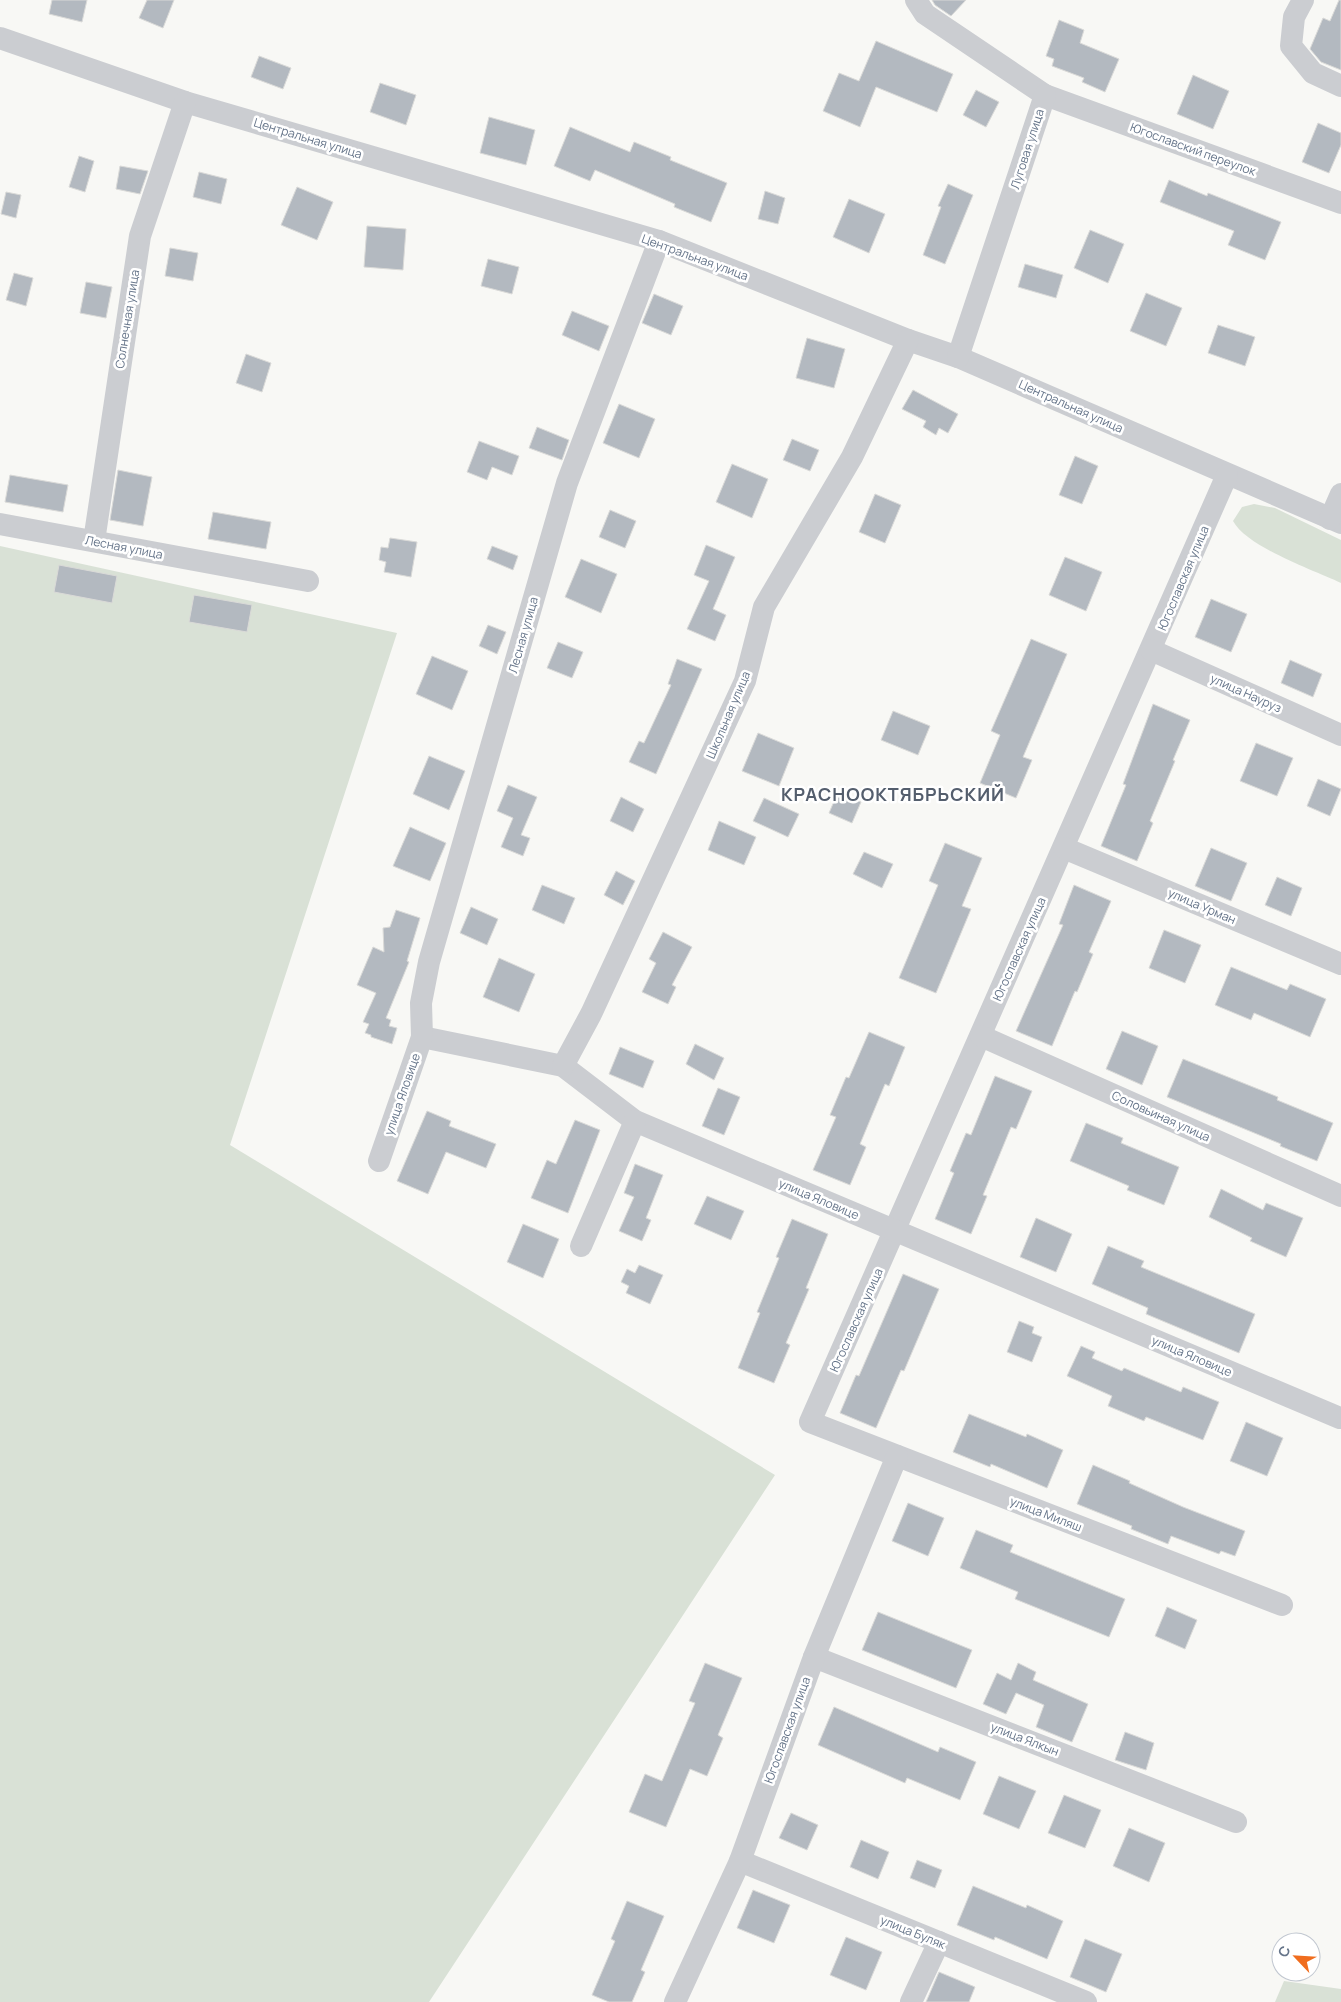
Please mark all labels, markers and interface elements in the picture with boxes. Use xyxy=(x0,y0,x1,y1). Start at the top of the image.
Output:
street label: Луговая улица xyxy=(1006,107,1048,191)
street label: Центральная улица xyxy=(252,113,364,163)
street label: Югославский переулок xyxy=(1128,118,1259,180)
street label: Центральная улица xyxy=(639,230,751,284)
street label: Солнечная улица xyxy=(111,268,143,370)
street label: Центральная улица xyxy=(1016,375,1126,437)
street label: Югославская улица xyxy=(1153,523,1213,633)
street label: Лесная улица xyxy=(84,531,164,563)
street label: Лесная улица xyxy=(504,595,542,675)
street label: Школьная улица xyxy=(702,669,754,761)
street label: улица Науруз xyxy=(1208,670,1284,716)
district label: КРАСНООКТЯБРЬСКИЙ xyxy=(781,782,1005,806)
street label: улица Урман xyxy=(1165,884,1239,928)
street label: Югославская улица xyxy=(988,894,1050,1004)
street label: улица Яловице xyxy=(380,1051,424,1137)
street label: Соловьиная улица xyxy=(1109,1087,1213,1145)
street label: улица Яловице xyxy=(776,1174,862,1224)
street label: Югославская улица xyxy=(825,1265,887,1375)
street label: улица Яловице xyxy=(1149,1331,1235,1381)
street label: улица Миляш xyxy=(1008,1492,1084,1536)
street label: Югославская улица xyxy=(760,1674,814,1786)
street label: улица Ялкын xyxy=(988,1718,1062,1760)
street label: улица Буляк xyxy=(878,1911,949,1953)
north arrow xyxy=(1271,1932,1321,1982)
text: С xyxy=(1273,1943,1295,1960)

